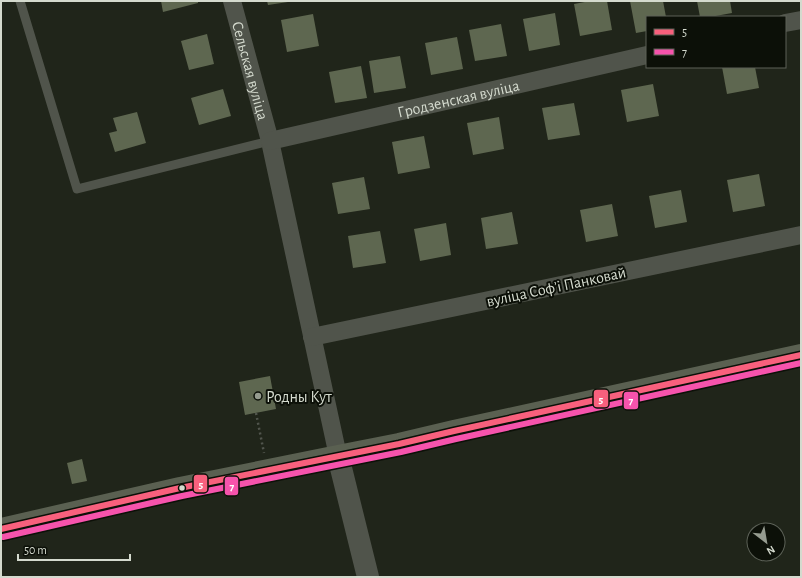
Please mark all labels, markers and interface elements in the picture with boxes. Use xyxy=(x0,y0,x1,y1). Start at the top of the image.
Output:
legend xyxy=(646,16,786,68)
street label: Сельская вуліца xyxy=(229,20,271,122)
text: 5 xyxy=(682,26,687,38)
text: 7 xyxy=(682,46,687,58)
street label: Гродзенская вуліца xyxy=(396,77,521,121)
street label: вуліца Софʼі Панковай xyxy=(485,264,628,311)
place label: Родны Кут xyxy=(266,389,332,406)
line badge: 5 xyxy=(593,389,609,408)
marker: Родны Кут xyxy=(253,391,263,401)
line badge: 7 xyxy=(623,391,639,410)
text: 5 xyxy=(599,394,604,405)
text: 7 xyxy=(629,395,634,406)
line badge: 5 xyxy=(193,474,208,493)
line badge: 7 xyxy=(224,476,239,496)
text: 5 xyxy=(199,479,204,490)
text: 7 xyxy=(230,481,235,492)
unlabelled marker xyxy=(177,483,187,493)
north arrow xyxy=(746,522,786,562)
scale bar xyxy=(18,536,130,562)
text: N xyxy=(765,543,777,557)
text: 50 m xyxy=(24,544,47,556)

